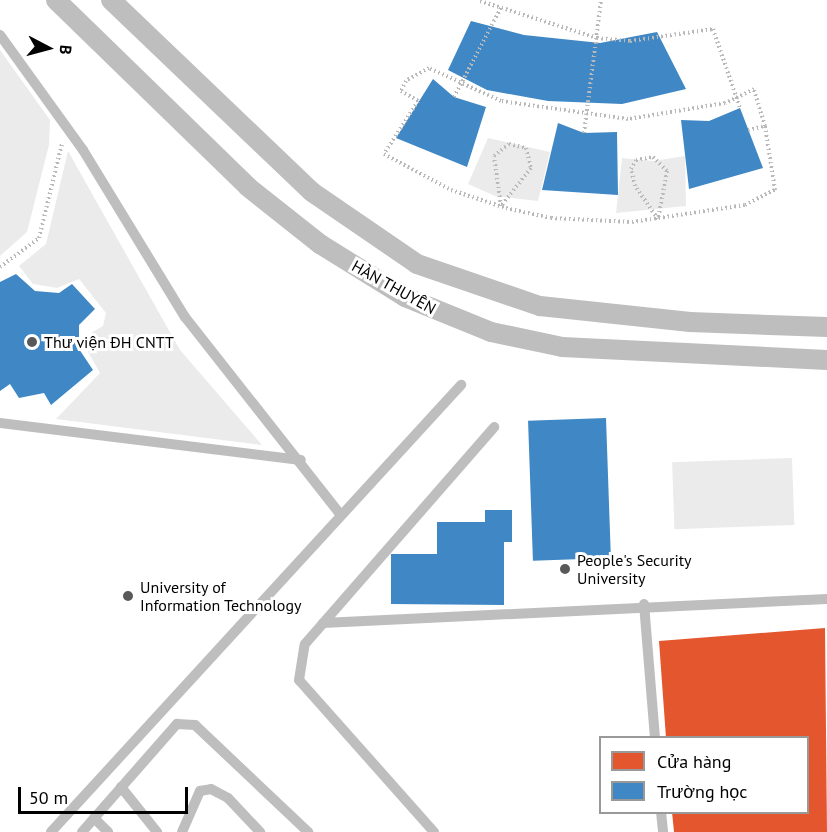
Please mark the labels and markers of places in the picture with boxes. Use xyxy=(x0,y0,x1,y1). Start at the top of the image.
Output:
place label: Thư viện ĐH CNTT xyxy=(44,332,174,352)
marker: Thư viện ĐH CNTT xyxy=(25,335,39,349)
place label: People's Security University xyxy=(577,550,692,588)
marker: People's Security University xyxy=(558,562,572,576)
place label: University of Information Technology xyxy=(140,577,302,615)
marker: University of Information Technology xyxy=(121,589,135,603)

